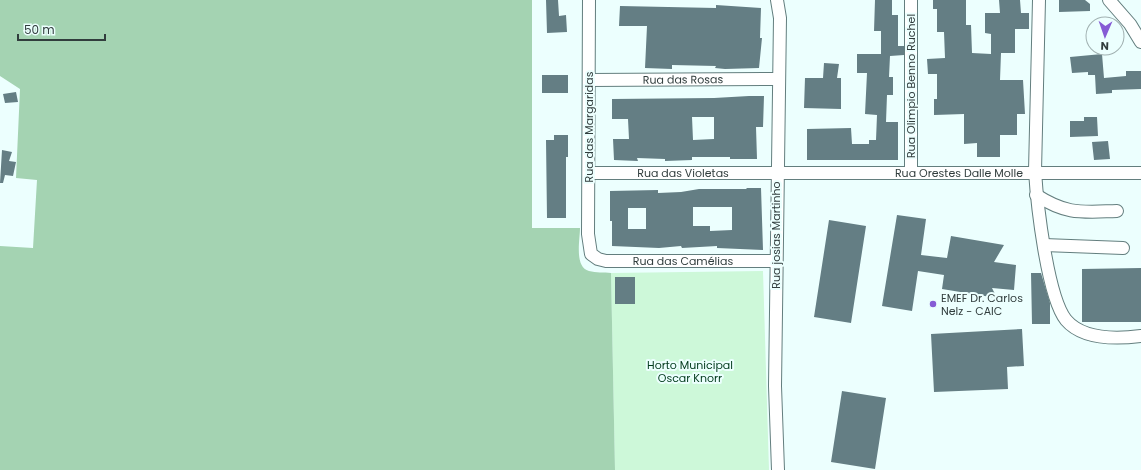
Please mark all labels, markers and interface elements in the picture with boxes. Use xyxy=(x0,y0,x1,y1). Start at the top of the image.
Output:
street label: Rua Olimpio Benno Ruchel xyxy=(903,14,919,158)
scale bar xyxy=(18,16,105,42)
north arrow xyxy=(1085,16,1125,56)
text: 50 m xyxy=(24,21,55,38)
text: N xyxy=(1100,38,1109,54)
street label: Rua das Margaridas xyxy=(581,71,597,182)
street label: Rua das Rosas xyxy=(643,71,723,88)
street label: Rua das Violetas xyxy=(637,165,729,181)
street label: Rua Orestes Dalle Molle xyxy=(895,165,1023,181)
street label: Rua josias Martinho xyxy=(768,181,784,289)
street label: Rua das Camélias xyxy=(633,253,733,269)
place label: EMEF Dr. Carlos Nelz - CAIC xyxy=(941,290,1023,319)
marker: EMEF Dr. Carlos Nelz - CAIC xyxy=(928,299,938,309)
park label: Horto Municipal Oscar Knorr xyxy=(647,357,733,386)

